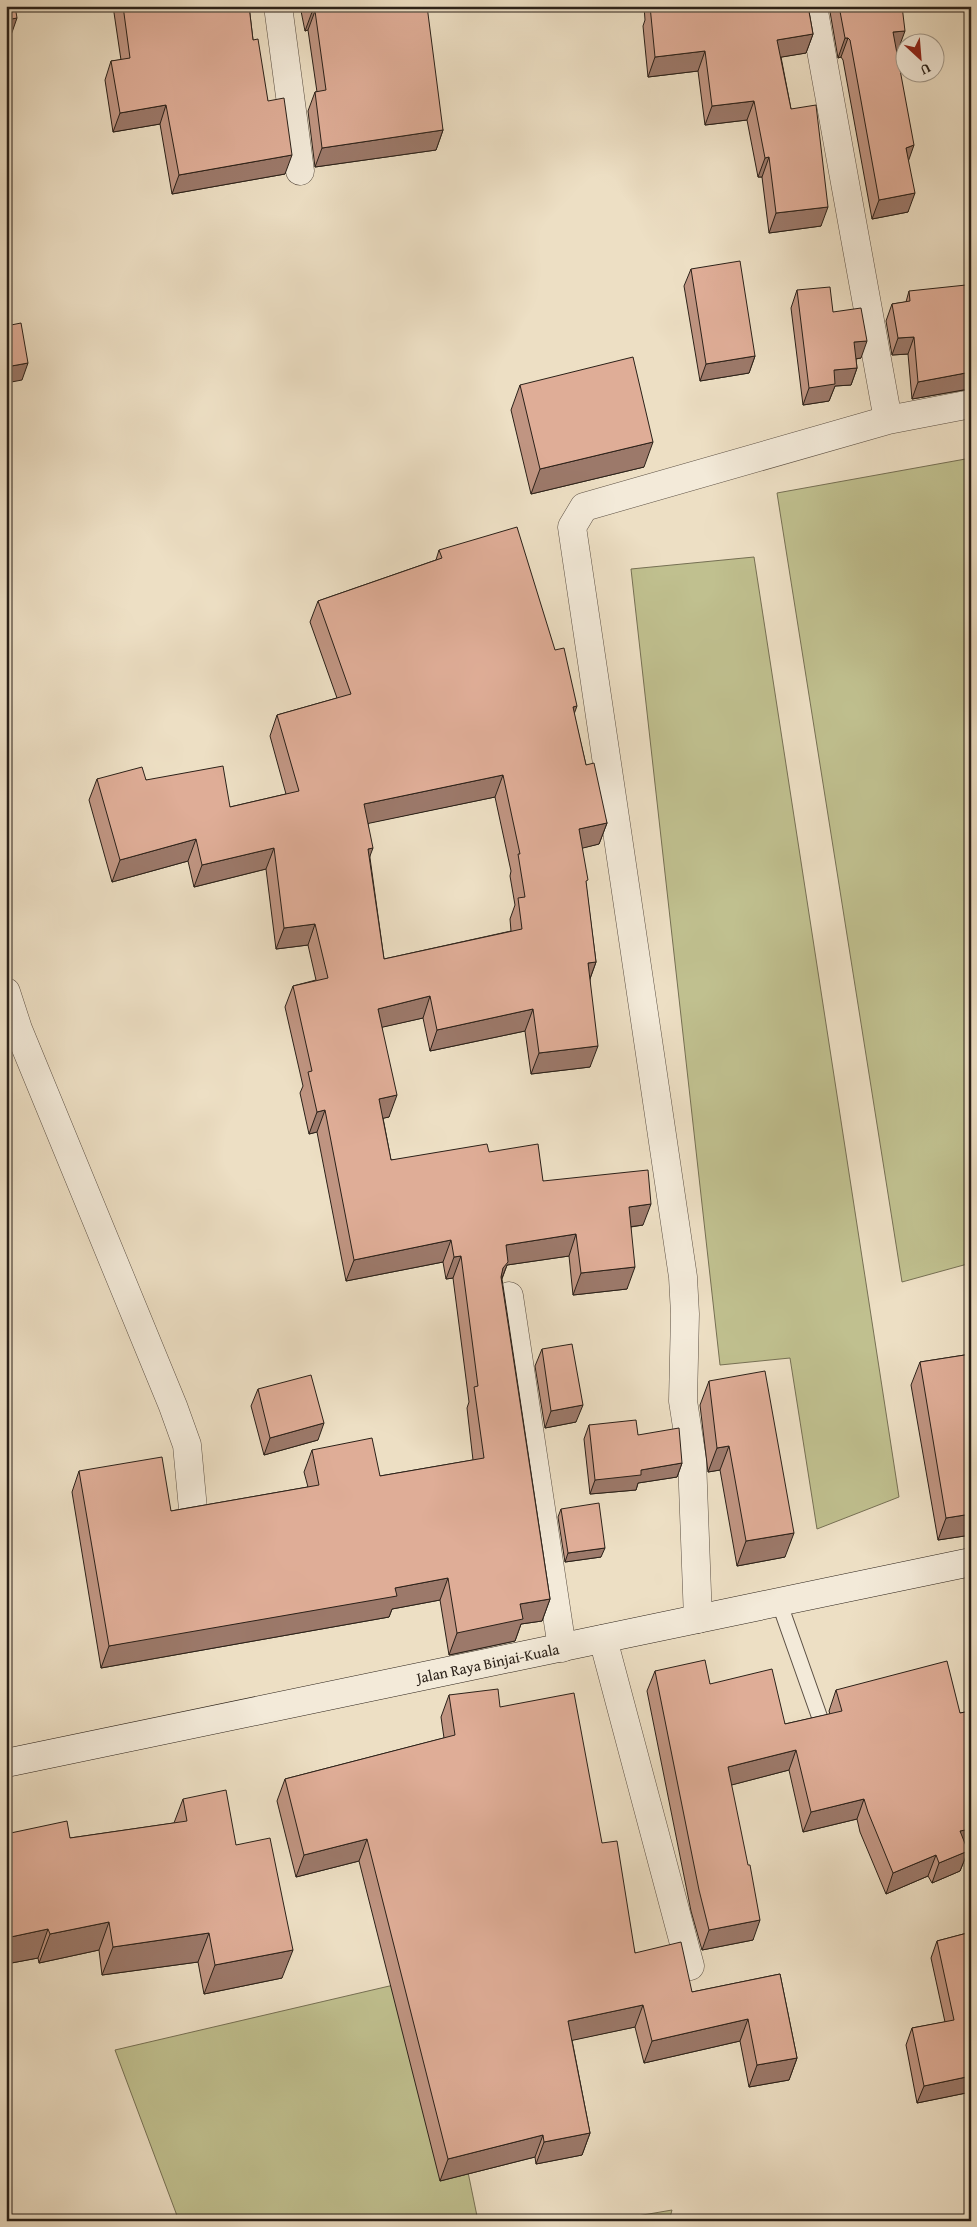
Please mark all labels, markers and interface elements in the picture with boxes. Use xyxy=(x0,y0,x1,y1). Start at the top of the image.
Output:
north arrow xyxy=(894,32,944,82)
text: U xyxy=(917,59,934,81)
street label: Jalan Raya Binjai-Kuala xyxy=(412,1638,561,1688)

